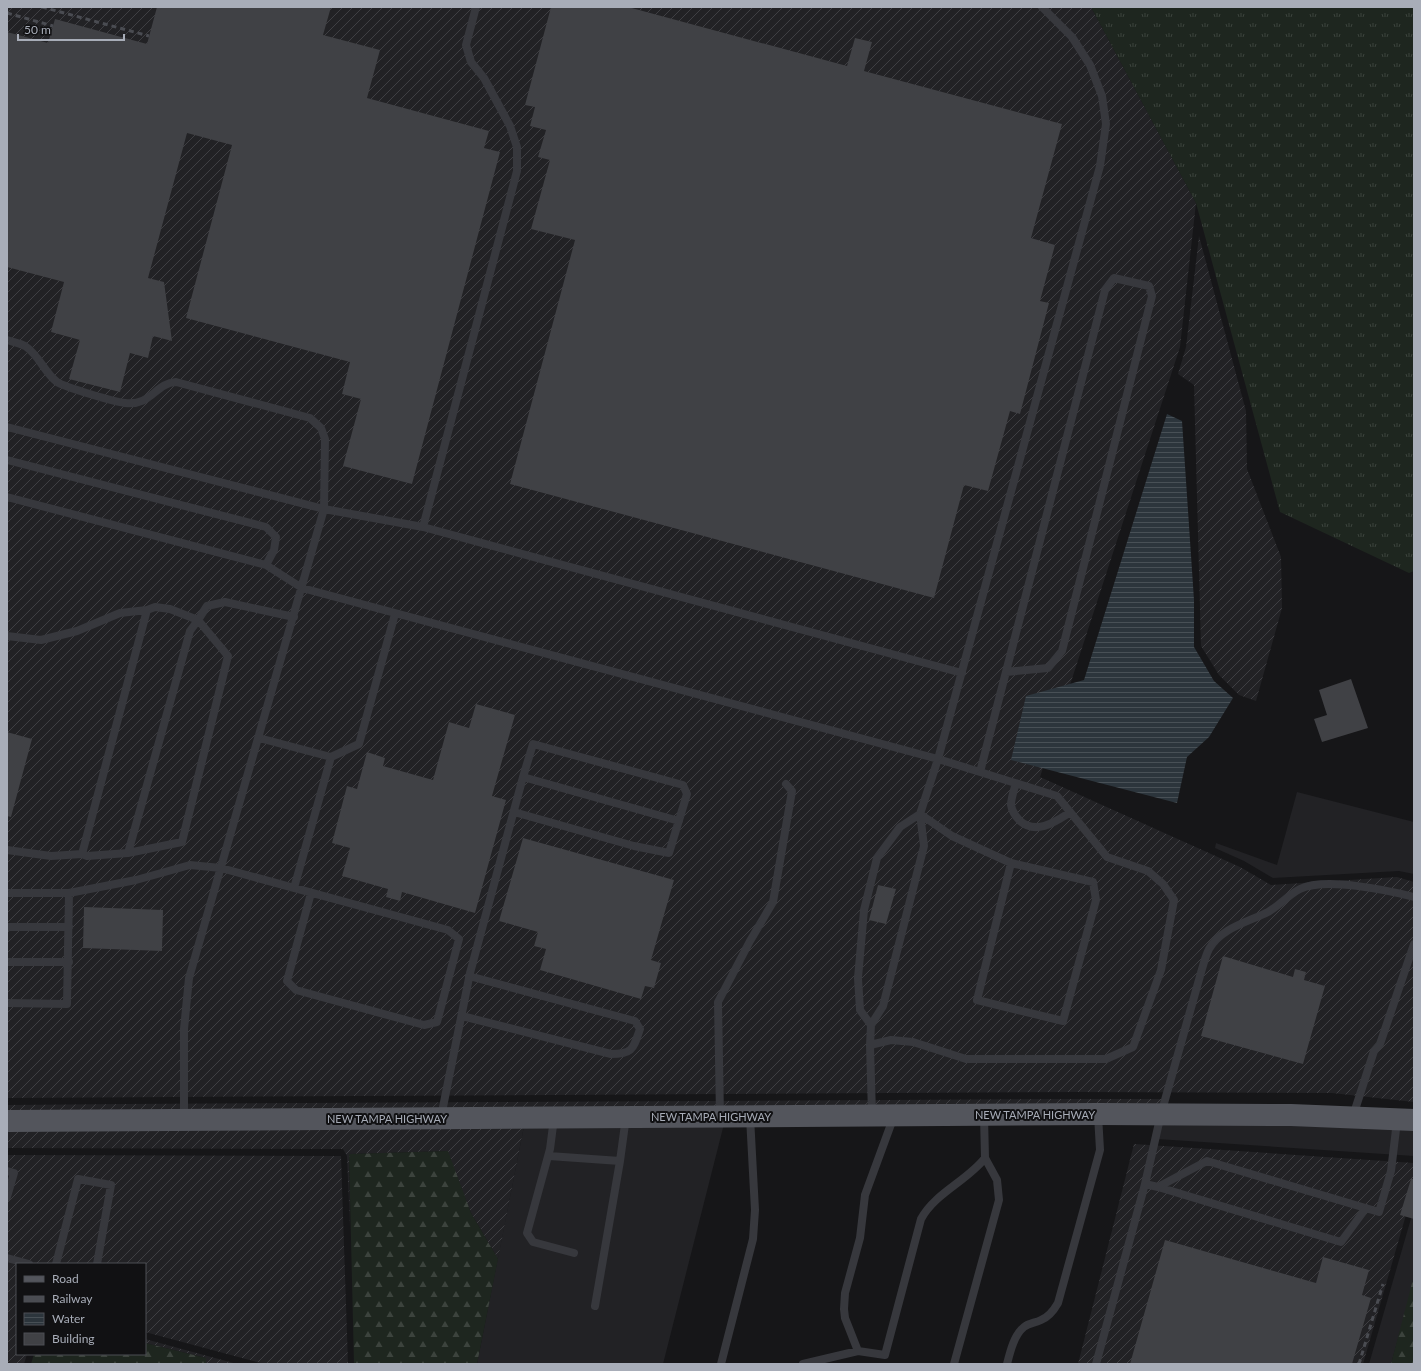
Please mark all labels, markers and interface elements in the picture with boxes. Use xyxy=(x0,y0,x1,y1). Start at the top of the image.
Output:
scale bar xyxy=(18,16,124,42)
text: 50 m xyxy=(24,22,51,37)
street label: NEW TAMPA HIGHWAY xyxy=(975,1108,1095,1121)
street label: NEW TAMPA HIGHWAY xyxy=(651,1110,771,1123)
street label: NEW TAMPA HIGHWAY xyxy=(327,1112,447,1125)
legend xyxy=(16,1263,146,1355)
text: Road xyxy=(52,1271,79,1286)
text: Railway xyxy=(52,1291,93,1306)
text: Water xyxy=(52,1311,85,1326)
text: Building xyxy=(52,1331,95,1346)

